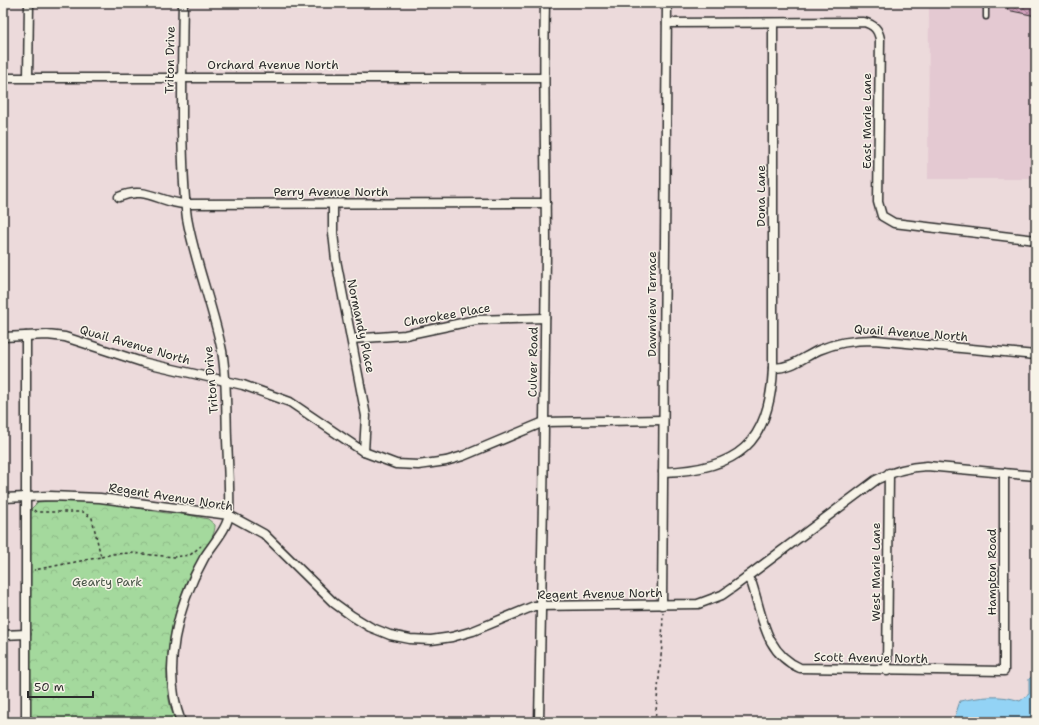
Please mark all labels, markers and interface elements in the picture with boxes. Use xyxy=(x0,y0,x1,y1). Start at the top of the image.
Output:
street label: Triton Drive xyxy=(161,26,179,94)
street label: Orchard Avenue North xyxy=(207,57,339,73)
street label: East Marie Lane xyxy=(859,73,875,169)
street label: Dona Lane xyxy=(753,165,769,227)
street label: Perry Avenue North xyxy=(273,184,389,200)
street label: Dawnview Terrace xyxy=(644,251,660,357)
street label: Normandy Place xyxy=(343,278,379,375)
street label: Cherokee Place xyxy=(402,299,492,331)
street label: Quail Avenue North xyxy=(853,321,969,345)
street label: Quail Avenue North xyxy=(78,322,192,368)
street label: Culver Road xyxy=(524,326,542,397)
street label: Triton Drive xyxy=(200,345,222,414)
street label: Regent Avenue North xyxy=(108,479,234,515)
street label: West Marie Lane xyxy=(868,522,884,621)
street label: Hampton Road xyxy=(984,528,1000,615)
park label: Gearty Park xyxy=(72,574,142,590)
street label: Regent Avenue North xyxy=(537,585,663,603)
street label: Scott Avenue North xyxy=(814,649,928,667)
scale bar xyxy=(28,673,93,699)
text: 50 m xyxy=(34,679,64,695)

